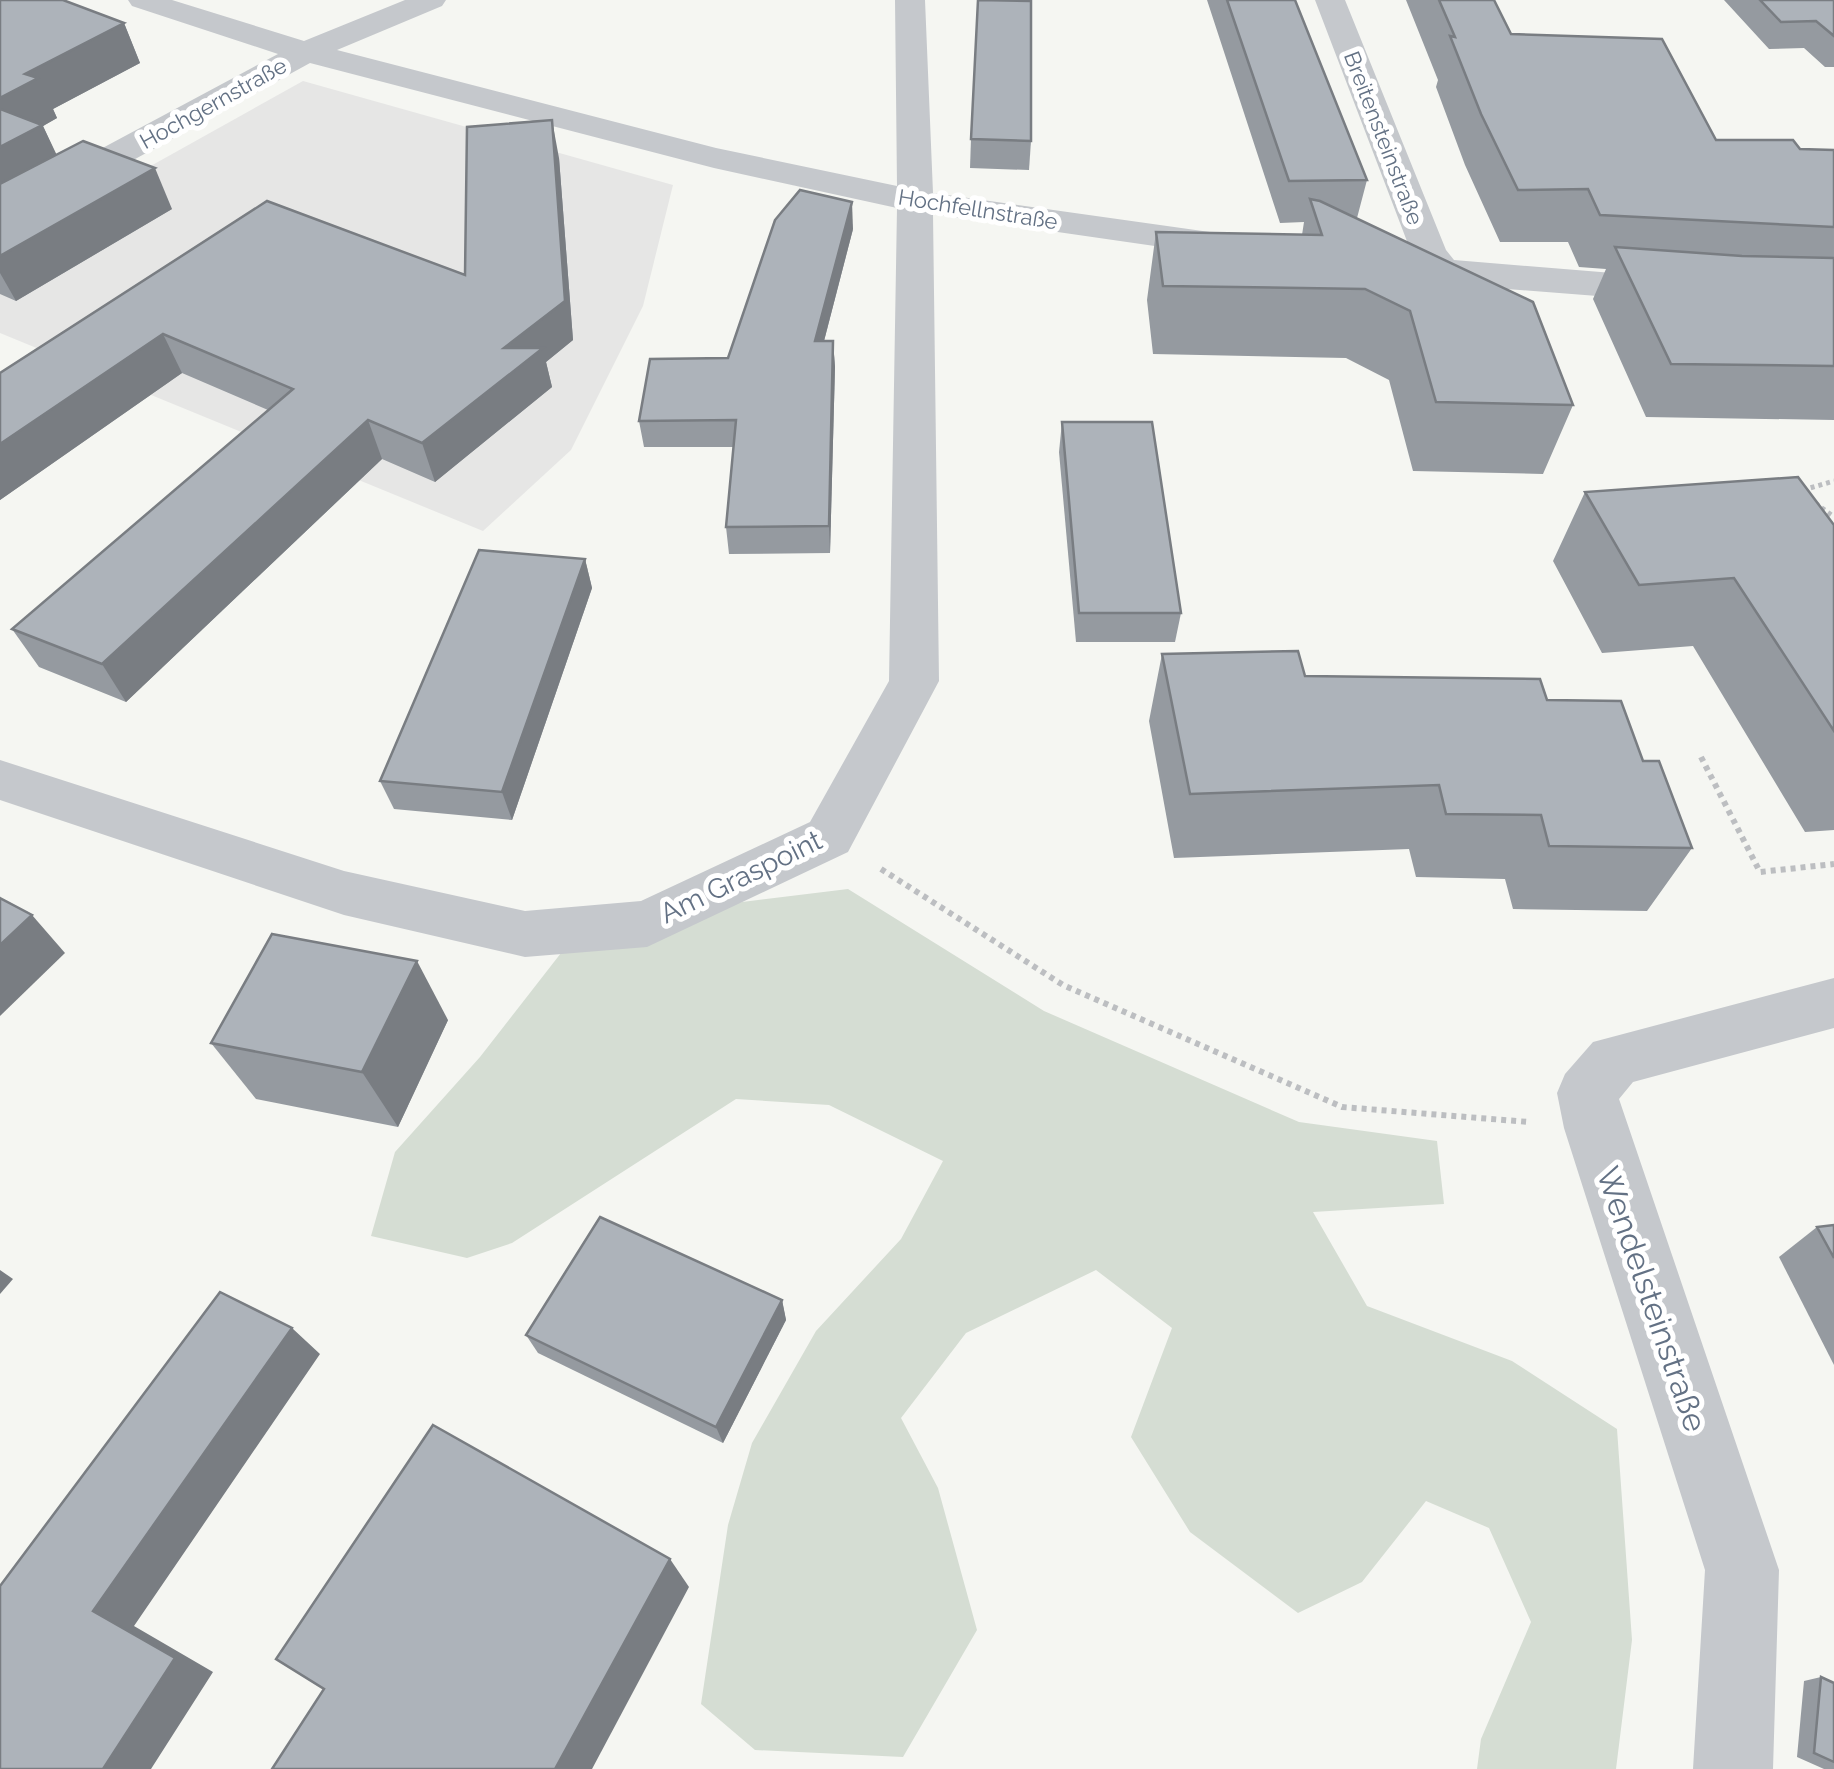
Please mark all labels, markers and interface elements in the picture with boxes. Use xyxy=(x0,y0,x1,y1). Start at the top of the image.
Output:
street label: Breitensteinstraße xyxy=(1339,48,1429,228)
street label: Hochgernstraße xyxy=(135,52,291,154)
street label: Hochfellnstraße xyxy=(896,184,1060,234)
street label: Am Graspoint xyxy=(655,823,828,930)
street label: Wendelsteinstraße xyxy=(1589,1162,1715,1436)

